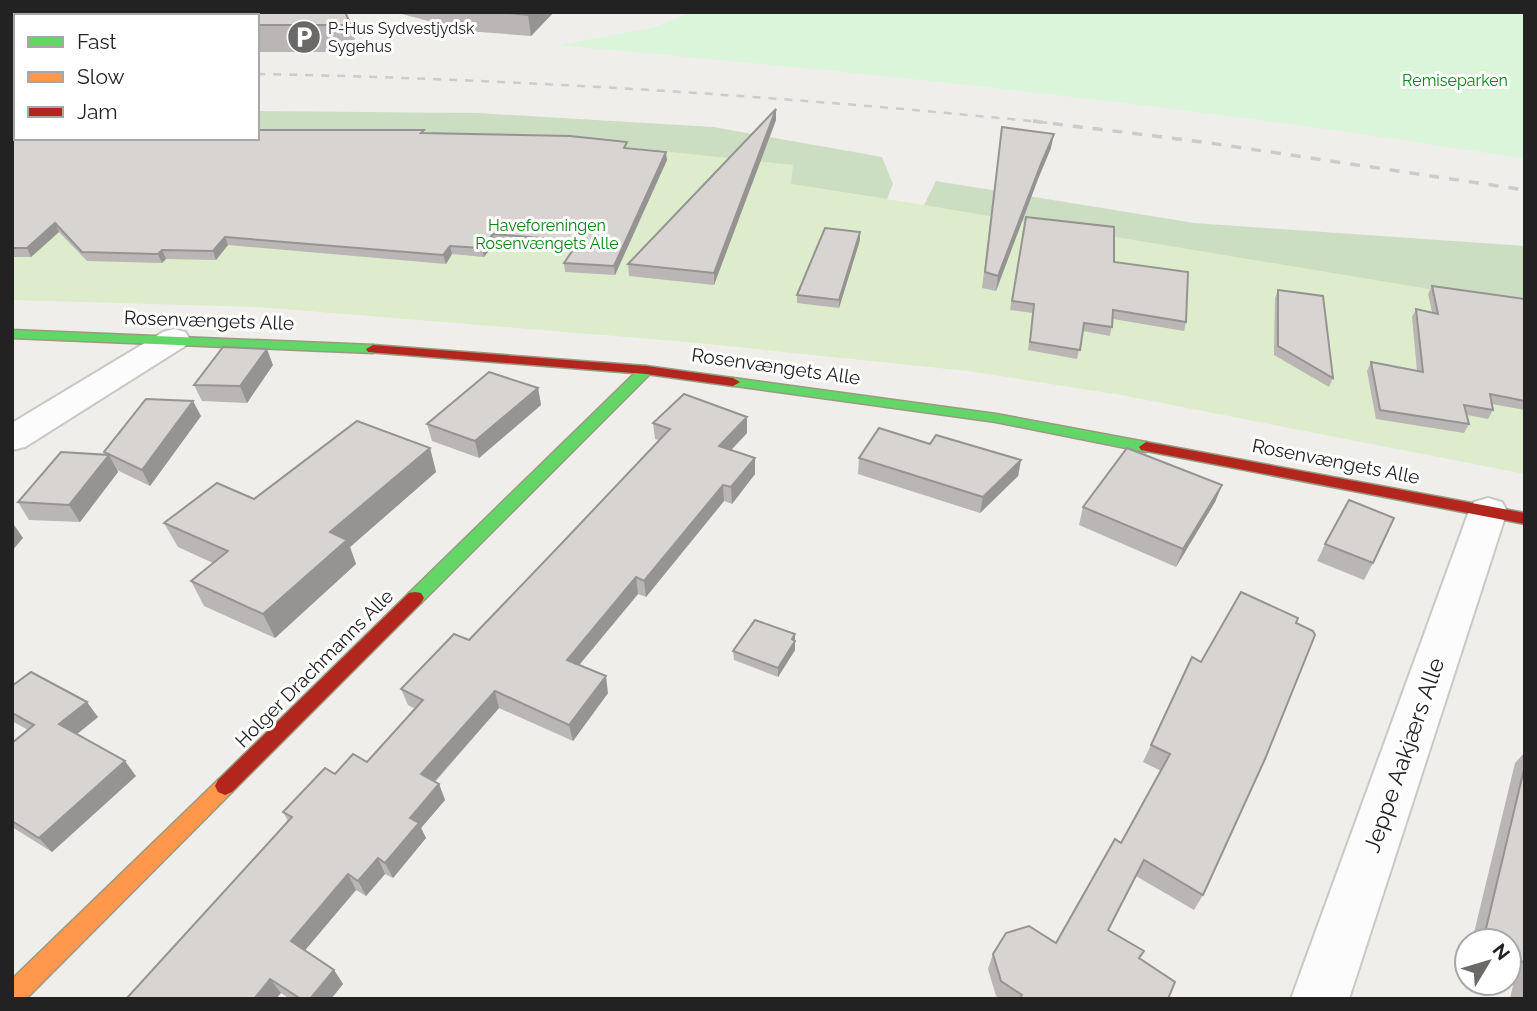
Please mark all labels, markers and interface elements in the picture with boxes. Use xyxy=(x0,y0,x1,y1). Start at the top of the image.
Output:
legend xyxy=(14,14,259,140)
parking icon: P-Hus Sydvestjydsk Sygehus xyxy=(285,18,323,56)
place label: P-Hus Sydvestjydsk Sygehus xyxy=(328,19,475,56)
text: Fast xyxy=(77,29,117,54)
text: Slow xyxy=(77,64,125,89)
park label: Remiseparken xyxy=(1402,71,1508,90)
text: Jam xyxy=(77,99,118,124)
park label: Haveforeningen Rosenvængets Alle xyxy=(475,216,619,253)
street label: Rosenvængets Alle xyxy=(124,306,294,334)
street label: Rosenvængets Alle xyxy=(690,343,862,389)
street label: Rosenvængets Alle xyxy=(1250,434,1422,488)
street label: Holger Drachmanns Alle xyxy=(231,585,397,751)
street label: Jeppe Aakjærs Alle xyxy=(1358,654,1449,856)
north arrow xyxy=(1453,927,1523,997)
text: N xyxy=(1488,939,1515,964)

